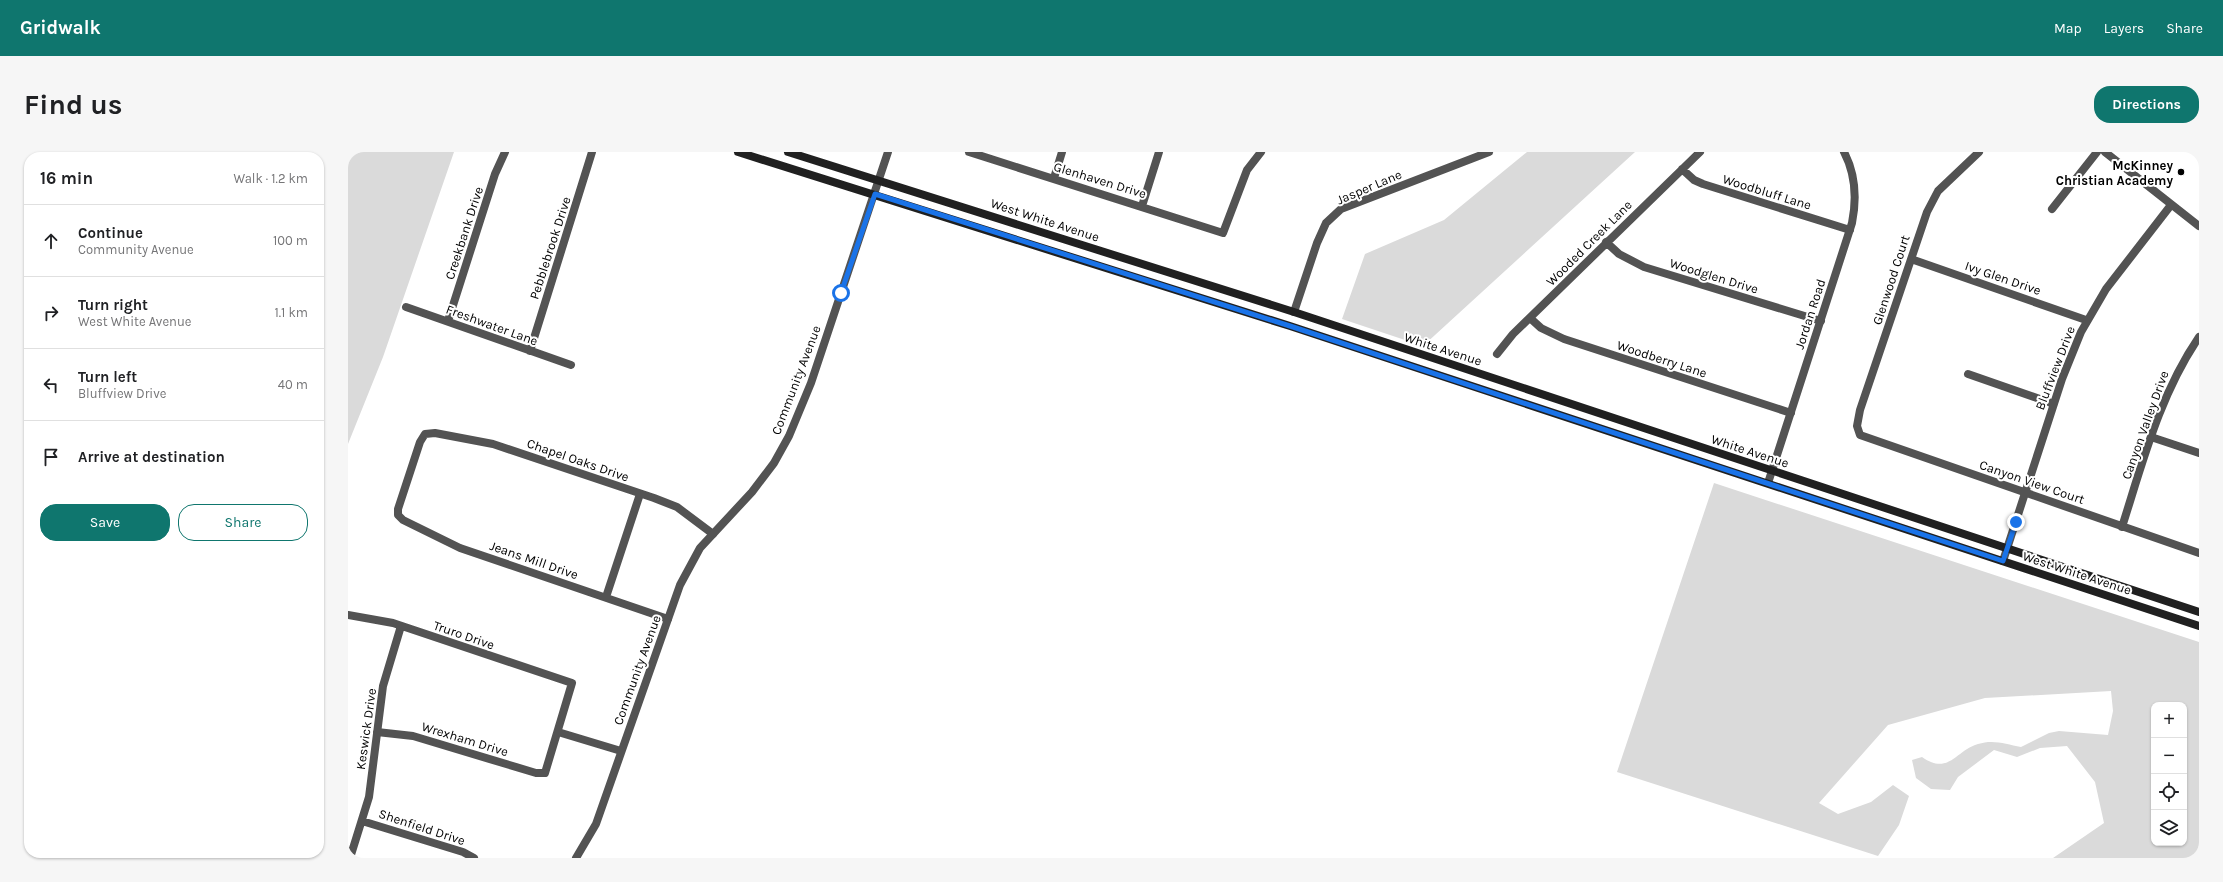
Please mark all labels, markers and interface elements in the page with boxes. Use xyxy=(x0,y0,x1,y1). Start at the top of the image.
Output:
text: Gridwalk xyxy=(20,17,101,39)
text: Map xyxy=(2054,20,2082,37)
text: Layers xyxy=(2104,20,2144,37)
text: Share xyxy=(2166,20,2203,37)
button: Directions xyxy=(2094,86,2199,123)
text: Find us xyxy=(24,88,123,121)
place label: McKinney Christian Academy xyxy=(2056,158,2173,188)
street label: Glenhaven Drive xyxy=(1052,159,1148,201)
street label: Jasper Lane xyxy=(1334,166,1404,207)
marker: McKinney Christian Academy xyxy=(2176,167,2186,177)
text: 16 min xyxy=(40,168,93,188)
text: Walk · 1.2 km xyxy=(233,171,308,186)
street label: Woodbluff Lane xyxy=(1721,171,1814,213)
street label: Creekbank Drive xyxy=(442,184,486,281)
street label: Pebblebrook Drive xyxy=(526,195,574,301)
street label: West White Avenue xyxy=(989,195,1102,245)
street label: Wooded Creek Lane xyxy=(1543,197,1635,289)
text: Continue xyxy=(78,224,143,242)
icon: ahead xyxy=(40,230,62,252)
text: 100 m xyxy=(273,233,308,248)
street label: Glenwood Court xyxy=(1869,233,1913,327)
text: Community Avenue xyxy=(78,242,194,257)
street label: Woodglen Drive xyxy=(1668,255,1761,297)
street label: Ivy Glen Drive xyxy=(1963,258,2043,298)
street label: Jordan Road xyxy=(1792,277,1828,351)
route start xyxy=(832,284,850,302)
text: Turn right xyxy=(78,296,148,314)
street label: Freshwater Lane xyxy=(444,301,540,349)
icon: right xyxy=(40,302,62,324)
text: 1.1 km xyxy=(275,305,308,320)
text: West White Avenue xyxy=(78,314,191,329)
street label: Community Avenue xyxy=(768,323,824,437)
street label: Bluffview Drive xyxy=(2032,324,2078,412)
street label: White Avenue xyxy=(1402,329,1484,369)
street label: Woodberry Lane xyxy=(1615,337,1709,381)
text: Turn left xyxy=(78,368,137,386)
street label: Canyon Valley Drive xyxy=(2118,368,2172,481)
icon: left xyxy=(40,374,62,396)
text: 40 m xyxy=(278,377,308,392)
text: Bluffview Drive xyxy=(78,386,166,401)
street label: White Avenue xyxy=(1709,431,1791,471)
street label: Chapel Oaks Drive xyxy=(525,435,631,485)
icon: arrive xyxy=(40,446,62,468)
text: Arrive at destination xyxy=(78,448,225,466)
street label: Canyon View Court xyxy=(1978,457,2087,507)
button: Save xyxy=(40,504,170,541)
button: Share xyxy=(178,504,308,541)
route end xyxy=(2007,513,2025,531)
street label: Jeans Mill Drive xyxy=(488,538,580,582)
street label: West White Avenue xyxy=(2021,548,2134,598)
street label: Community Avenue xyxy=(610,613,664,727)
street label: Truro Drive xyxy=(432,618,497,653)
street label: Keswick Drive xyxy=(353,687,379,771)
map controls xyxy=(2151,702,2187,846)
button: + xyxy=(2151,702,2187,738)
street label: Wrexham Drive xyxy=(420,719,510,759)
button: − xyxy=(2151,738,2187,774)
button: locate xyxy=(2151,774,2187,810)
street label: Shenfield Drive xyxy=(377,806,467,848)
button: layers xyxy=(2151,810,2187,846)

